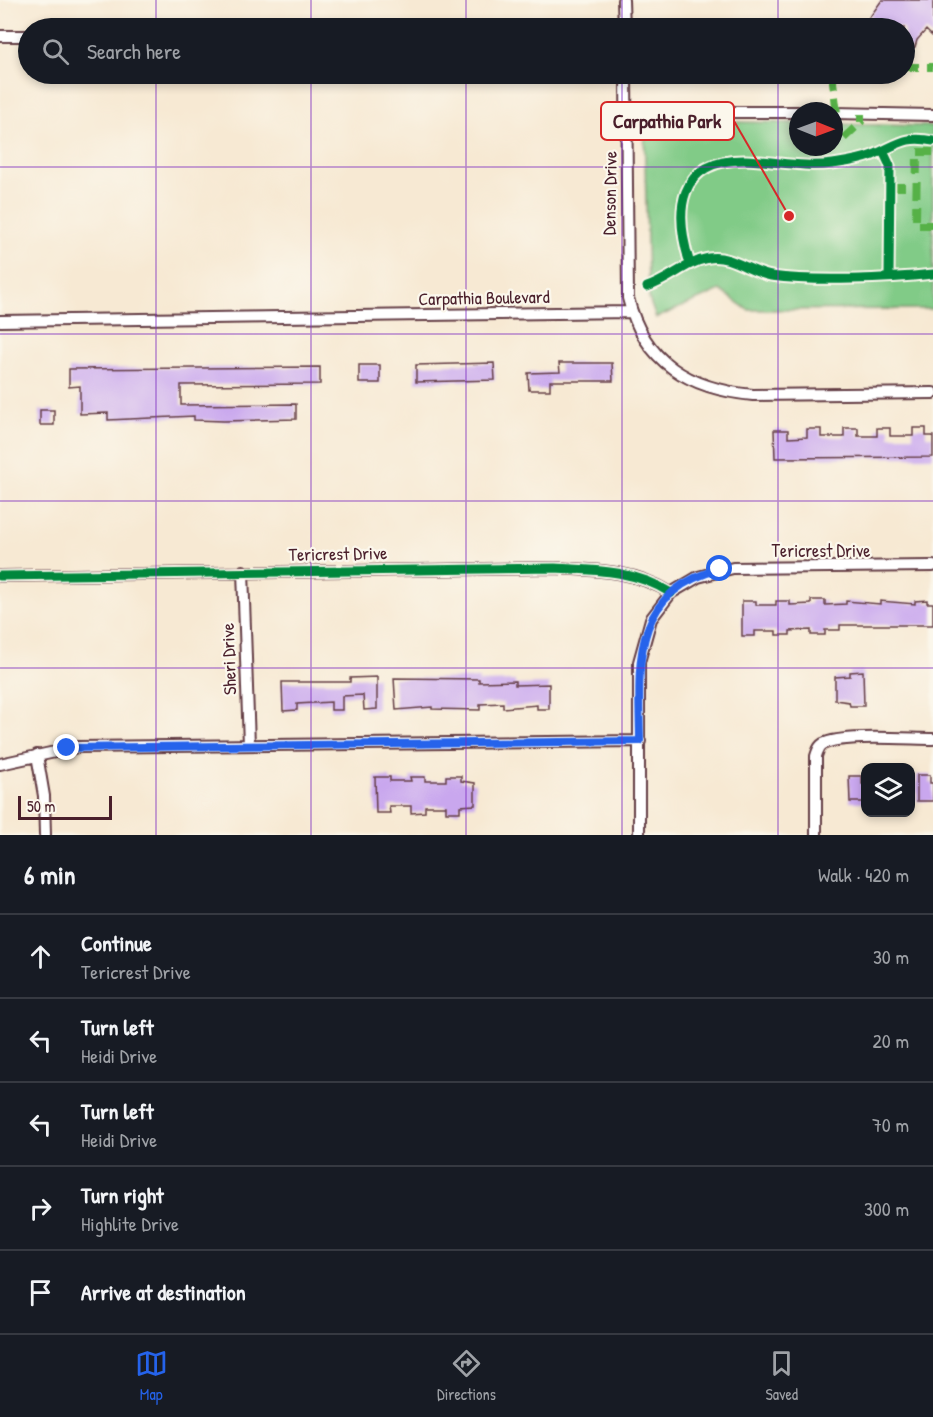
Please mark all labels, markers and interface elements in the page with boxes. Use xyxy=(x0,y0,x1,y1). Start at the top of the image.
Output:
search box xyxy=(18,18,915,84)
icon: search xyxy=(39,35,72,68)
text: Search here xyxy=(87,36,181,66)
callout: Carpathia Park xyxy=(601,102,734,140)
north arrow xyxy=(789,102,843,156)
text: Carpathia Park xyxy=(613,107,722,135)
street label: Denson Drive xyxy=(596,151,623,235)
street label: Carpathia Boulevard xyxy=(418,284,550,311)
street label: Tericrest Drive xyxy=(772,538,870,563)
street label: Tericrest Drive xyxy=(288,540,388,567)
route start xyxy=(706,555,732,581)
street label: Sheri Drive xyxy=(215,623,242,695)
route end xyxy=(53,734,79,760)
map controls xyxy=(861,763,915,817)
button: layers xyxy=(861,763,915,817)
scale bar xyxy=(18,793,112,820)
text: 50 m xyxy=(27,795,56,817)
text: 6 min xyxy=(24,857,76,892)
text: Walk · 420 m xyxy=(818,861,909,888)
text: Continue xyxy=(81,928,152,958)
icon: ahead xyxy=(24,940,57,973)
text: 30 m xyxy=(873,943,909,970)
text: Tericrest Drive xyxy=(81,958,191,985)
text: Turn left xyxy=(81,1012,154,1042)
icon: left xyxy=(24,1024,57,1057)
text: 20 m xyxy=(872,1027,909,1054)
text: Heidi Drive xyxy=(81,1042,157,1069)
text: Turn left xyxy=(81,1096,154,1126)
icon: left xyxy=(24,1108,57,1141)
text: 70 m xyxy=(872,1111,909,1138)
text: Heidi Drive xyxy=(81,1126,157,1153)
text: Turn right xyxy=(81,1180,164,1210)
icon: right xyxy=(24,1192,57,1225)
text: 300 m xyxy=(864,1195,909,1222)
text: Highlite Drive xyxy=(81,1210,179,1237)
icon: arrive xyxy=(24,1276,57,1309)
text: Arrive at destination xyxy=(81,1277,246,1307)
tab: Map xyxy=(135,1347,168,1405)
tab: Directions xyxy=(437,1347,496,1405)
tab: Saved xyxy=(765,1347,798,1405)

